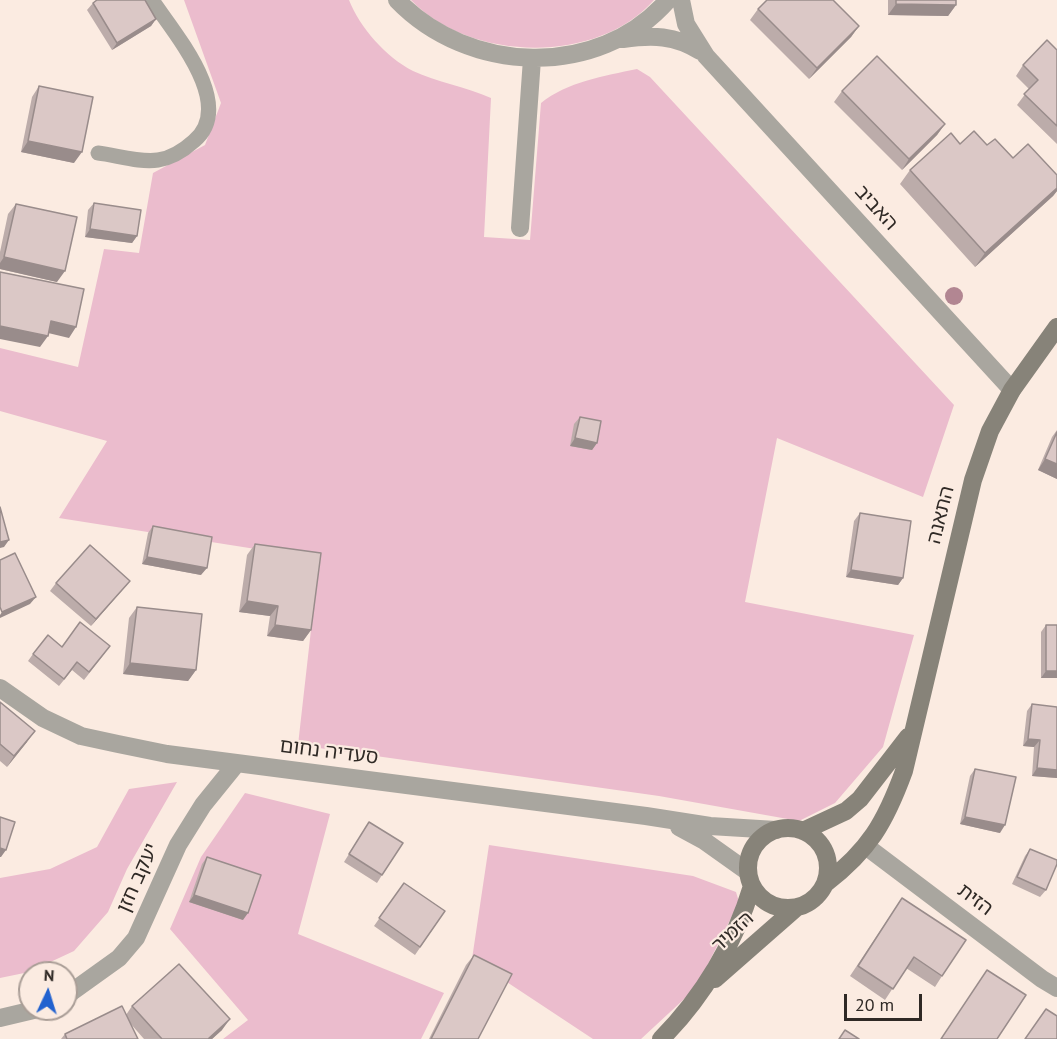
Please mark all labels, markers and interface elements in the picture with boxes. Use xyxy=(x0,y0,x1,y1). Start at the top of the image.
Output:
street label: האביב xyxy=(849,180,903,236)
street label: התאנה xyxy=(922,483,960,547)
street label: סעדיה נחום xyxy=(278,734,380,770)
street label: יעקב חזן xyxy=(112,840,164,916)
street label: הזית xyxy=(952,879,998,921)
street label: הזמיר xyxy=(707,907,759,957)
north arrow xyxy=(18,961,78,1021)
text: N xyxy=(43,965,55,985)
scale bar xyxy=(847,982,925,1020)
text: 20 m xyxy=(855,993,894,1016)

